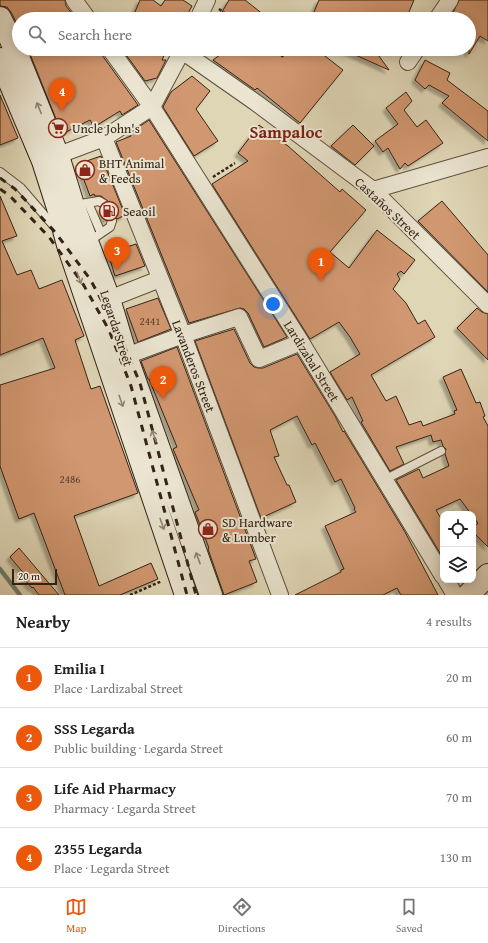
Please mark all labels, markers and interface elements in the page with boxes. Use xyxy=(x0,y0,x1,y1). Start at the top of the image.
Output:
search box xyxy=(12,12,476,56)
icon: search xyxy=(26,23,48,45)
text: Search here xyxy=(58,24,132,45)
pin: 4 xyxy=(49,78,75,111)
one-way arrow xyxy=(34,102,42,114)
supermarket icon: Uncle John's xyxy=(47,117,69,139)
place label: Uncle John's xyxy=(72,119,140,138)
district label: Sampaloc xyxy=(250,119,323,144)
place label: BHT Animal & Feeds xyxy=(99,154,165,188)
shop icon: BHT Animal & Feeds xyxy=(74,159,96,181)
street label: Castaños Street xyxy=(350,173,425,244)
fuel station icon: Seaoil xyxy=(98,200,120,222)
place label: Seaoil xyxy=(123,202,156,221)
pin: 3 xyxy=(104,237,130,270)
pin: 1 xyxy=(308,248,334,281)
one-way arrow xyxy=(76,271,83,284)
street label: Legarda Street xyxy=(95,288,138,369)
your location xyxy=(263,294,283,314)
house number: 2441 xyxy=(139,313,161,329)
street label: Lavanderos Street xyxy=(167,317,220,416)
street label: Lardizabal Street xyxy=(279,317,344,406)
pin: 2 xyxy=(150,366,176,399)
one-way arrow xyxy=(117,395,125,407)
one-way arrow xyxy=(150,430,158,442)
house number: 2486 xyxy=(59,471,81,487)
map controls xyxy=(440,511,476,583)
button: locate xyxy=(440,511,476,547)
place label: SD Hardware & Lumber xyxy=(222,513,292,547)
one-way arrow xyxy=(159,518,166,531)
shop icon: SD Hardware & Lumber xyxy=(197,518,219,540)
button: layers xyxy=(440,547,476,583)
one-way arrow xyxy=(194,552,201,565)
scale bar xyxy=(12,567,57,586)
text: 20 m xyxy=(18,568,40,584)
text: Nearby xyxy=(16,609,70,634)
text: 4 results xyxy=(426,612,472,631)
text: Emilia I xyxy=(54,658,105,679)
text: 1 xyxy=(26,668,32,687)
text: 20 m xyxy=(446,668,472,687)
text: Place · Lardizabal Street xyxy=(54,679,183,698)
text: SSS Legarda xyxy=(54,718,135,739)
text: 2 xyxy=(26,728,32,747)
text: 60 m xyxy=(446,728,472,747)
text: Public building · Legarda Street xyxy=(54,739,223,758)
text: Life Aid Pharmacy xyxy=(54,778,176,799)
text: 3 xyxy=(26,788,32,807)
text: 70 m xyxy=(446,788,472,807)
text: Pharmacy · Legarda Street xyxy=(54,799,196,818)
text: 2355 Legarda xyxy=(54,838,142,859)
text: 4 xyxy=(26,848,32,867)
text: 130 m xyxy=(440,848,472,867)
text: Place · Legarda Street xyxy=(54,859,170,878)
tab: Map xyxy=(65,896,87,936)
tab: Directions xyxy=(218,896,265,936)
tab: Saved xyxy=(396,896,423,936)

